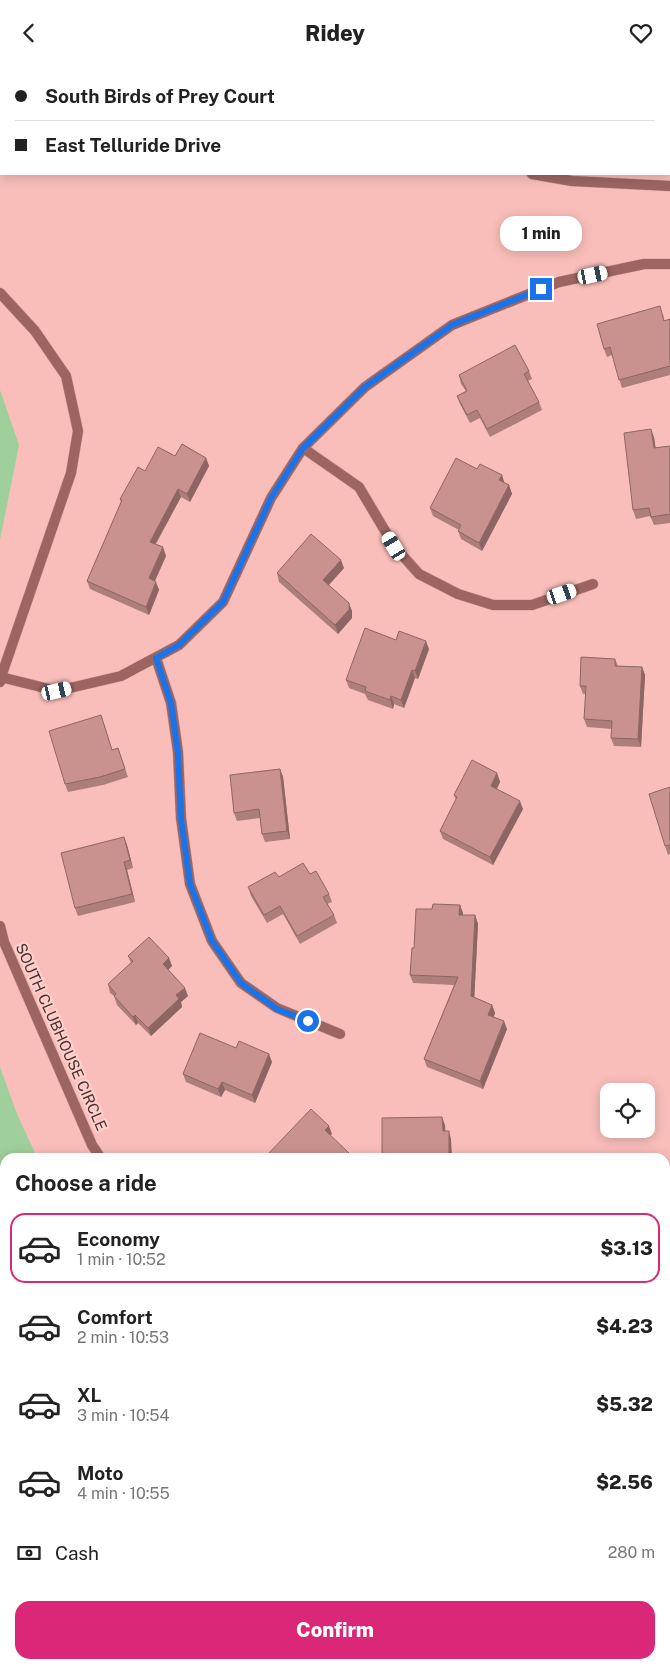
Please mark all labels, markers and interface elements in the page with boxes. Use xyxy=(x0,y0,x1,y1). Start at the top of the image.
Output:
icon: back xyxy=(15,19,43,47)
icon: heart xyxy=(627,19,655,47)
text: Ridey xyxy=(305,20,365,46)
text: South Birds of Prey Court xyxy=(45,85,275,107)
text: East Telluride Drive xyxy=(45,134,221,156)
callout: 1 min xyxy=(500,217,582,251)
text: 1 min xyxy=(521,224,561,243)
car xyxy=(576,265,609,285)
route end xyxy=(530,278,552,300)
car xyxy=(379,529,408,563)
car xyxy=(545,582,578,606)
car xyxy=(40,680,73,702)
street label: SOUTH CLUBHOUSE CIRCLE xyxy=(12,941,111,1133)
route start xyxy=(297,1010,319,1032)
map controls xyxy=(600,1083,655,1138)
button: locate xyxy=(600,1083,655,1138)
text: Choose a ride xyxy=(15,1170,157,1196)
icon: car xyxy=(17,1226,62,1271)
text: Economy xyxy=(77,1228,160,1250)
text: $3.13 xyxy=(600,1237,653,1259)
text: 1 min · 10:52 xyxy=(77,1250,166,1269)
icon: car xyxy=(17,1304,62,1349)
text: Comfort xyxy=(77,1306,153,1328)
text: $4.23 xyxy=(596,1315,653,1337)
text: 2 min · 10:53 xyxy=(77,1328,169,1347)
icon: car xyxy=(17,1382,62,1427)
text: XL xyxy=(77,1384,102,1406)
text: $5.32 xyxy=(596,1393,653,1415)
text: 3 min · 10:54 xyxy=(77,1406,170,1425)
icon: car xyxy=(17,1460,62,1505)
text: Moto xyxy=(77,1462,123,1484)
text: $2.56 xyxy=(596,1471,653,1493)
text: 4 min · 10:55 xyxy=(77,1484,170,1503)
icon: cash xyxy=(15,1539,43,1567)
text: Cash xyxy=(55,1542,99,1564)
text: 280 m xyxy=(608,1543,655,1562)
button: Confirm xyxy=(15,1601,655,1659)

